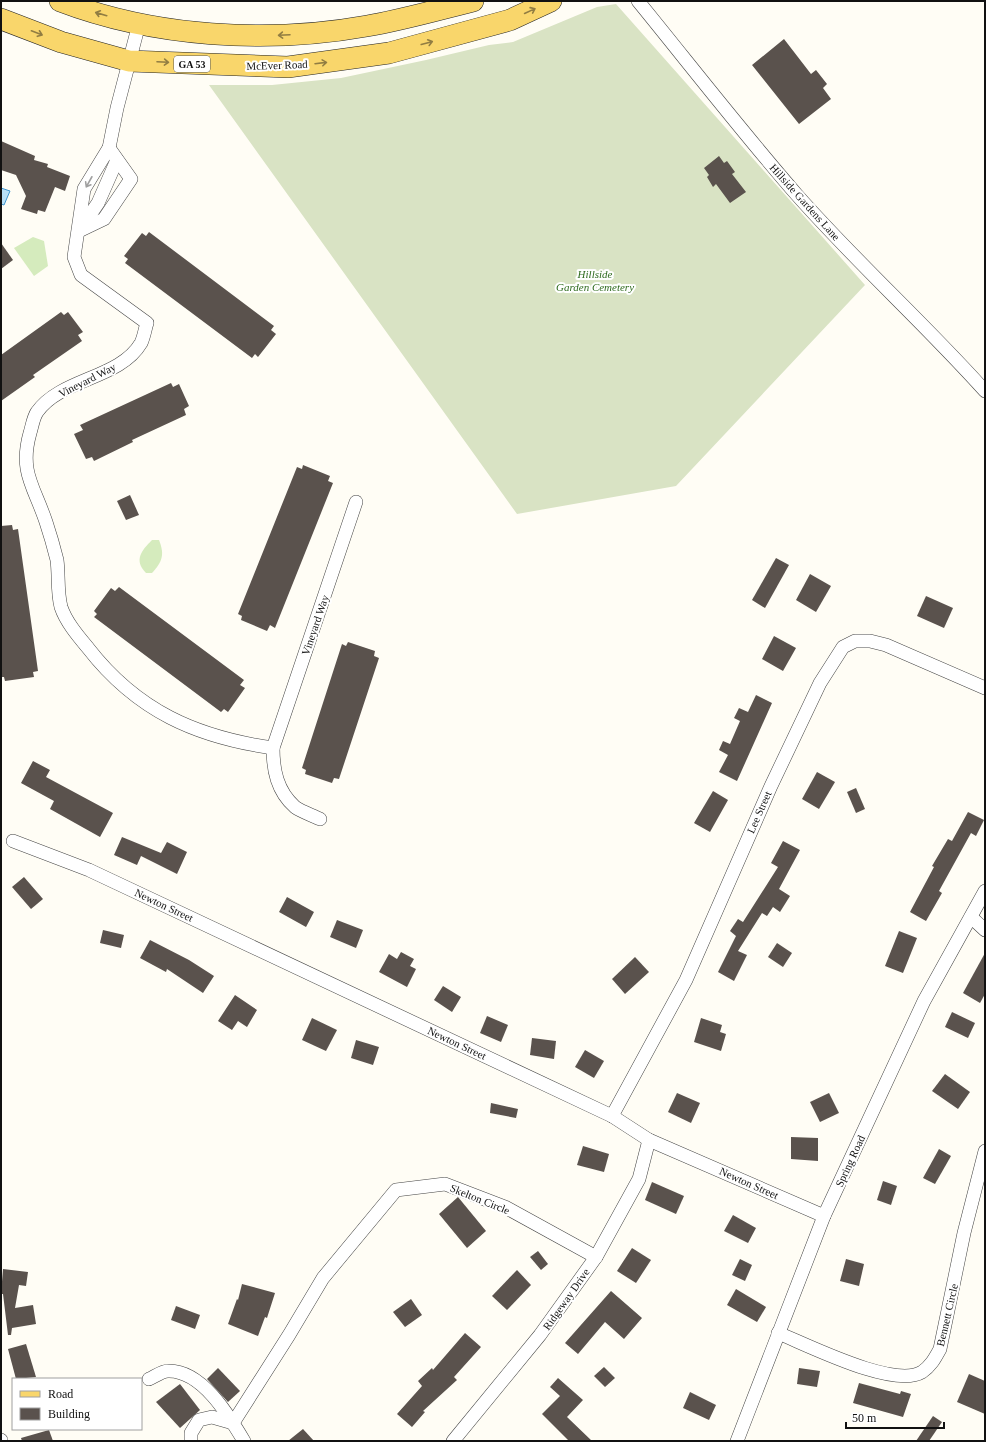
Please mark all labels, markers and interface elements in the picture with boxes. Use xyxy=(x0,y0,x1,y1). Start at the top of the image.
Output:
one-way arrow xyxy=(524,7,536,14)
one-way arrow xyxy=(95,10,108,17)
one-way arrow xyxy=(31,29,43,37)
one-way arrow xyxy=(278,31,291,38)
one-way arrow xyxy=(420,39,433,46)
road number: GA 53 xyxy=(174,56,210,72)
street label: McEver Road xyxy=(246,58,308,72)
one-way arrow xyxy=(156,59,169,66)
one-way arrow xyxy=(314,59,327,66)
street label: Hillside Gardens Lane xyxy=(767,161,843,243)
one-way arrow xyxy=(84,175,92,187)
park label: Hillside Garden Cemetery xyxy=(556,268,634,293)
street label: Vineyard Way xyxy=(56,360,118,400)
street label: Vineyard Way xyxy=(299,593,331,657)
street label: Lee Street xyxy=(744,789,774,835)
street label: Newton Street xyxy=(133,886,195,924)
street label: Newton Street xyxy=(426,1024,488,1062)
street label: Spring Road xyxy=(833,1133,867,1189)
street label: Newton Street xyxy=(718,1165,780,1201)
street label: Skelton Circle xyxy=(448,1182,512,1216)
street label: Ridgeway Drive xyxy=(540,1266,592,1332)
street label: Bennett Circle xyxy=(934,1282,960,1347)
legend xyxy=(12,1378,142,1430)
text: Road xyxy=(48,1387,73,1401)
scale bar xyxy=(846,1404,944,1430)
text: Building xyxy=(48,1407,90,1421)
text: 50 m xyxy=(852,1411,877,1425)

